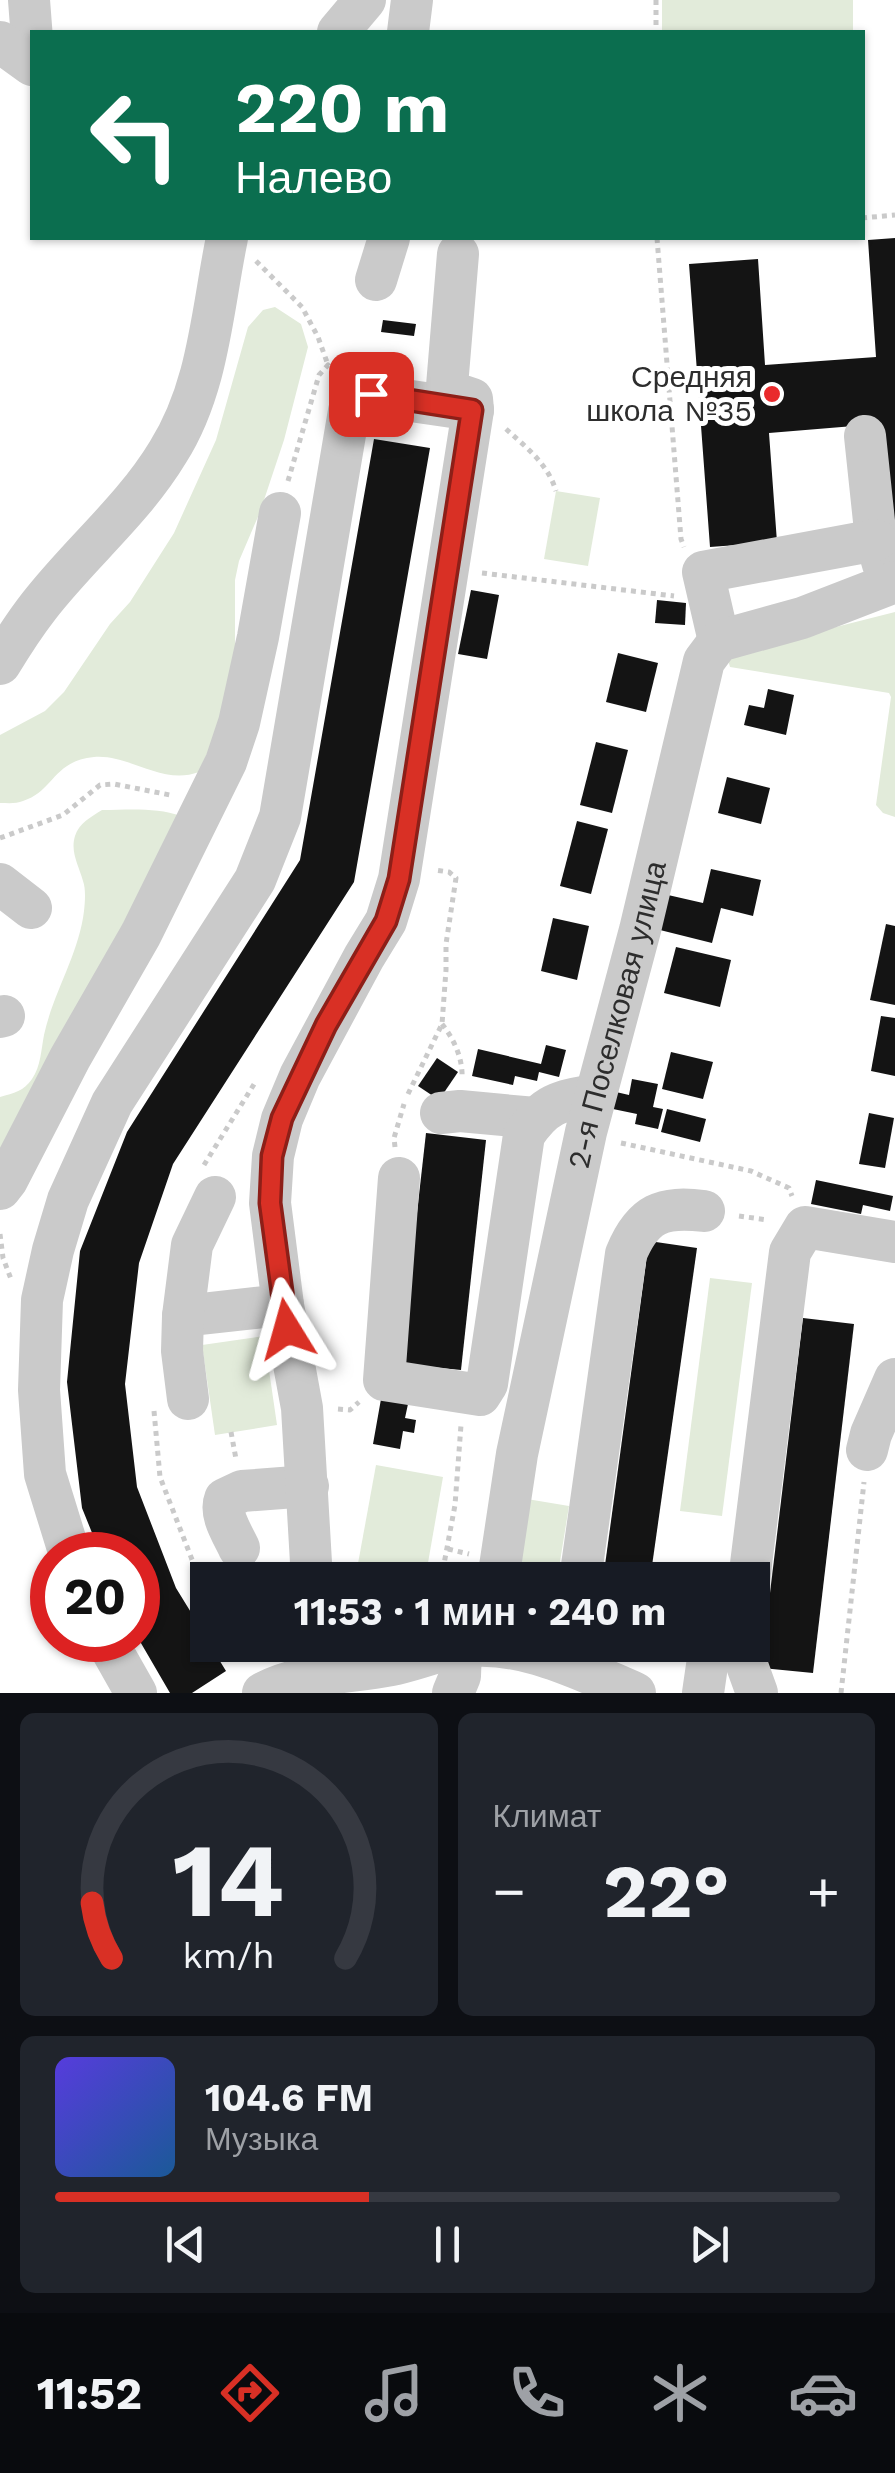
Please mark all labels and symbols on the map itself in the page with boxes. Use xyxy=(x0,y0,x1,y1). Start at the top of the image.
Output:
pin xyxy=(329,352,414,437)
place label: Средняя школа №35 xyxy=(586,359,752,428)
marker: Средняя школа №35 xyxy=(761,383,783,405)
street label: 2-я Поселковая улица xyxy=(561,857,673,1172)
position arrow xyxy=(235,1277,339,1381)
speed limit sign: 20 xyxy=(30,1532,160,1662)

